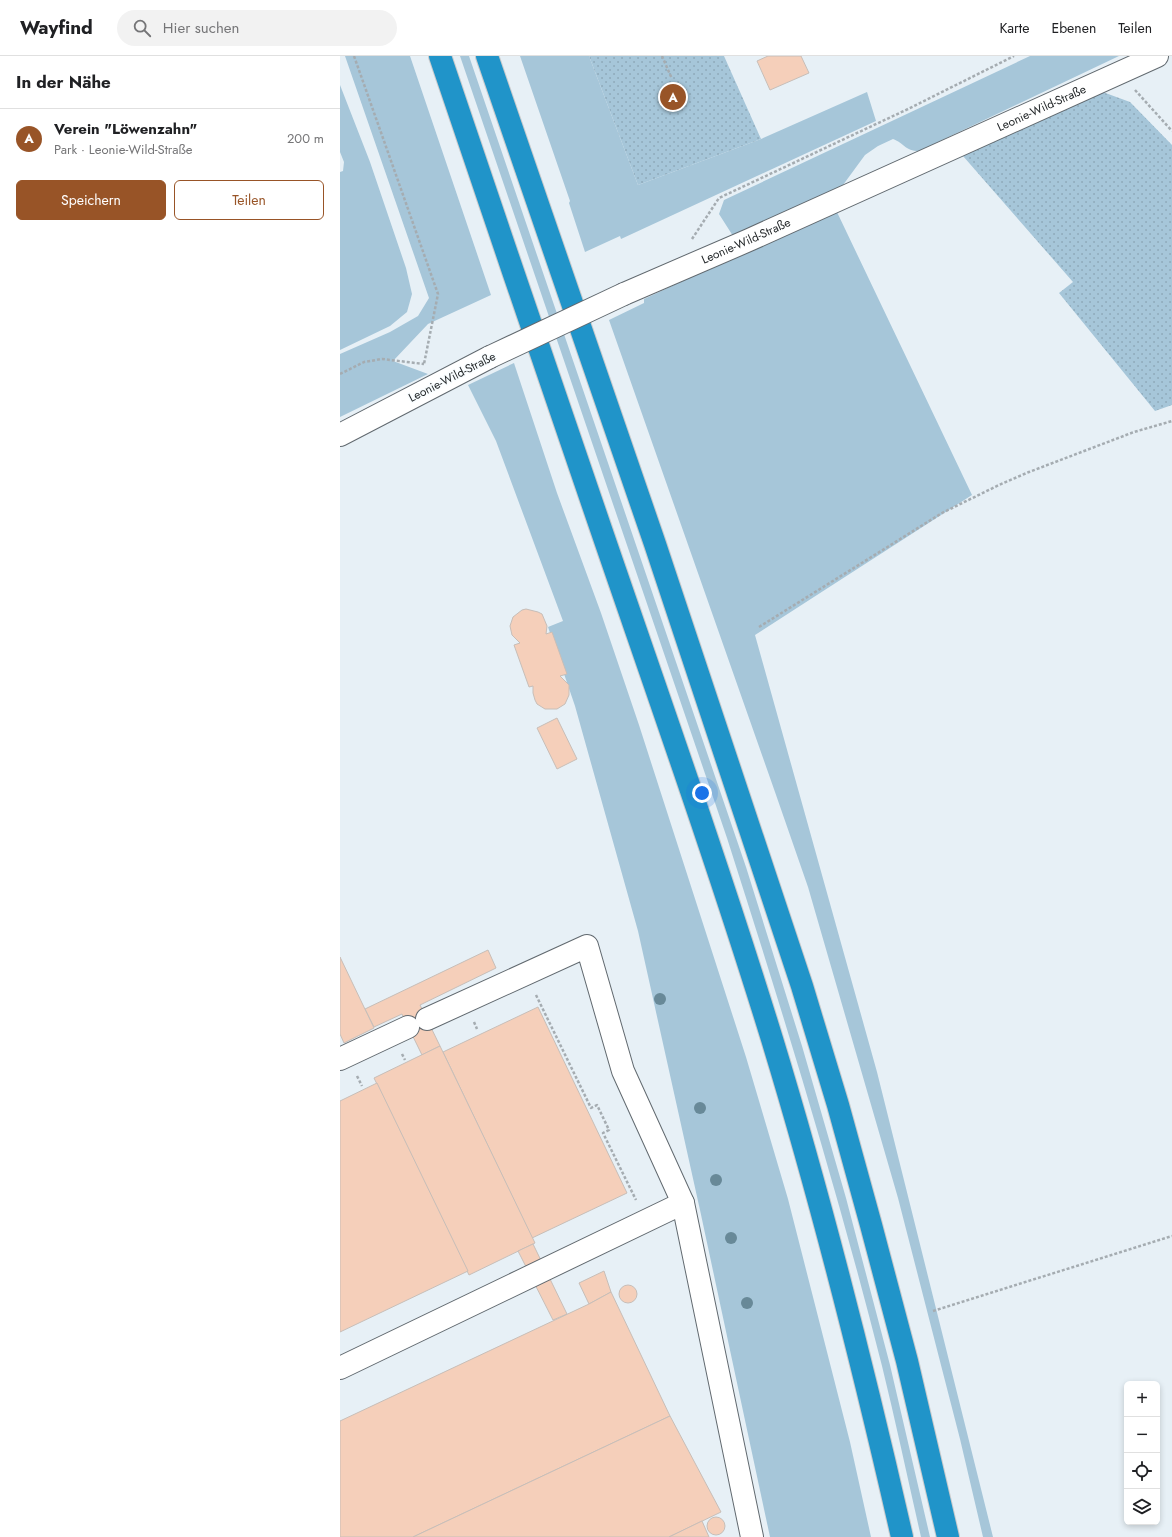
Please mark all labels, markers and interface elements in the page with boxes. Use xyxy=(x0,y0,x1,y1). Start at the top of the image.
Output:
search box xyxy=(117,10,397,46)
text: Wayfind xyxy=(20,14,93,41)
icon: search xyxy=(131,17,153,39)
text: Hier suchen xyxy=(163,17,239,39)
text: Karte xyxy=(999,18,1029,38)
text: Ebenen xyxy=(1051,18,1096,38)
text: Teilen xyxy=(1118,18,1152,38)
text: In der Nähe xyxy=(16,70,111,94)
street label: Leonie-Wild-Straße xyxy=(994,80,1089,136)
pin: A xyxy=(660,82,686,112)
text: Verein "Löwenzahn" xyxy=(54,118,197,140)
text: A xyxy=(24,129,34,148)
text: 200 m xyxy=(287,129,324,148)
text: Park · Leonie-Wild-Straße xyxy=(54,140,193,159)
button: Speichern xyxy=(16,180,166,220)
button: Teilen xyxy=(174,180,324,220)
street label: Leonie-Wild-Straße xyxy=(699,213,793,269)
street label: Leonie-Wild-Straße xyxy=(405,347,499,407)
your location xyxy=(692,783,712,803)
map controls xyxy=(1124,1381,1160,1525)
button: + xyxy=(1124,1381,1160,1417)
button: − xyxy=(1124,1417,1160,1453)
button: locate xyxy=(1124,1453,1160,1489)
button: layers xyxy=(1124,1489,1160,1525)

